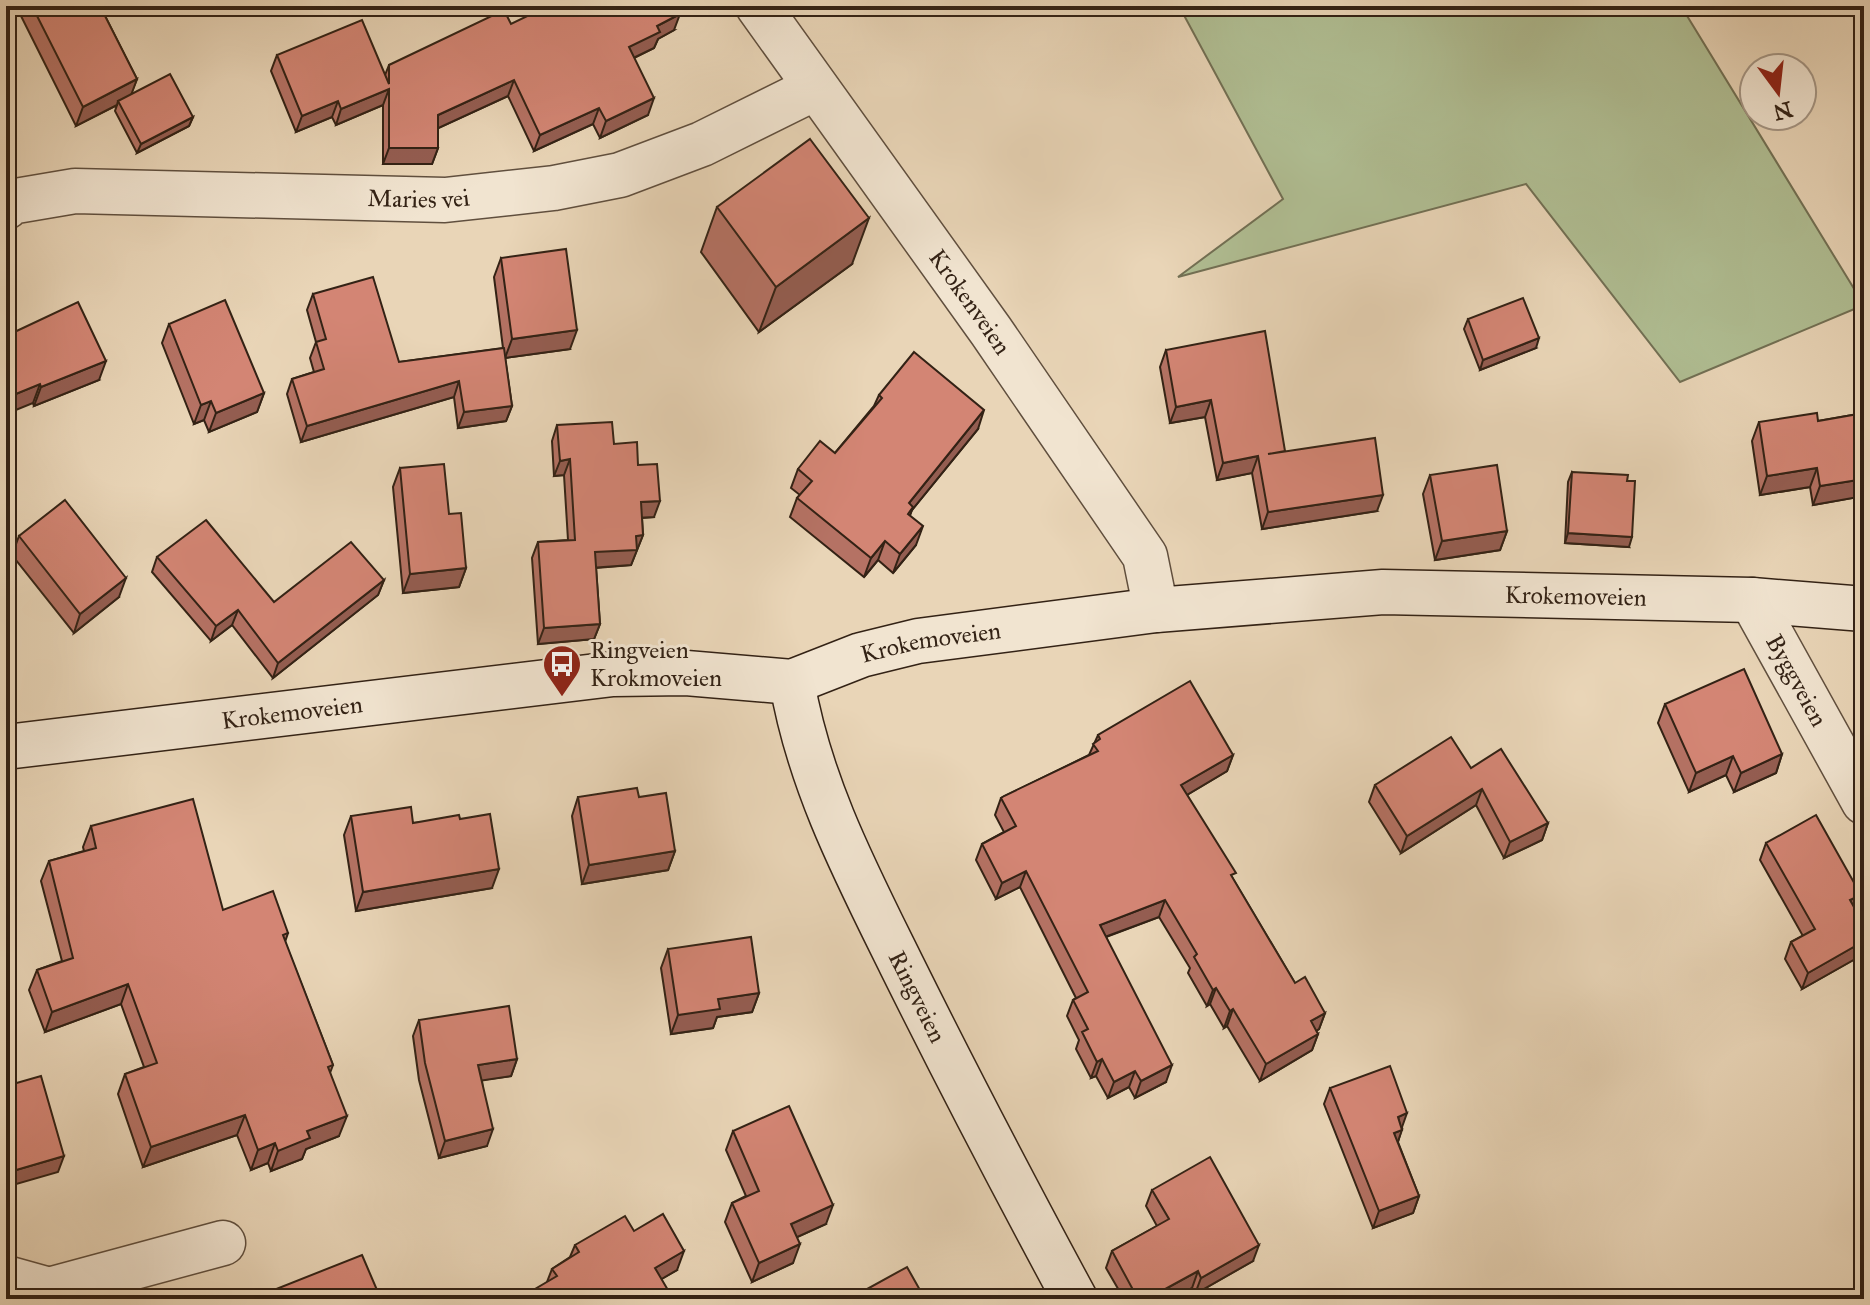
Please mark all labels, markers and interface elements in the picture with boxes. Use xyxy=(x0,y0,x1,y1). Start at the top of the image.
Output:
north arrow xyxy=(1738,52,1818,132)
text: N xyxy=(1770,95,1796,126)
street label: Maries vei xyxy=(367,182,472,215)
street label: Krokenveien xyxy=(922,243,1018,360)
street label: Krokemoveien xyxy=(1504,580,1647,613)
street label: Krokemoveien xyxy=(858,615,1003,670)
street label: Byggveien xyxy=(1759,629,1834,732)
place label: Ringveien Krokmoveien xyxy=(590,635,722,693)
bus stop icon: Ringveien Krokmoveien xyxy=(541,643,583,698)
street label: Krokemoveien xyxy=(220,689,364,736)
street label: Ringveien xyxy=(882,946,953,1048)

